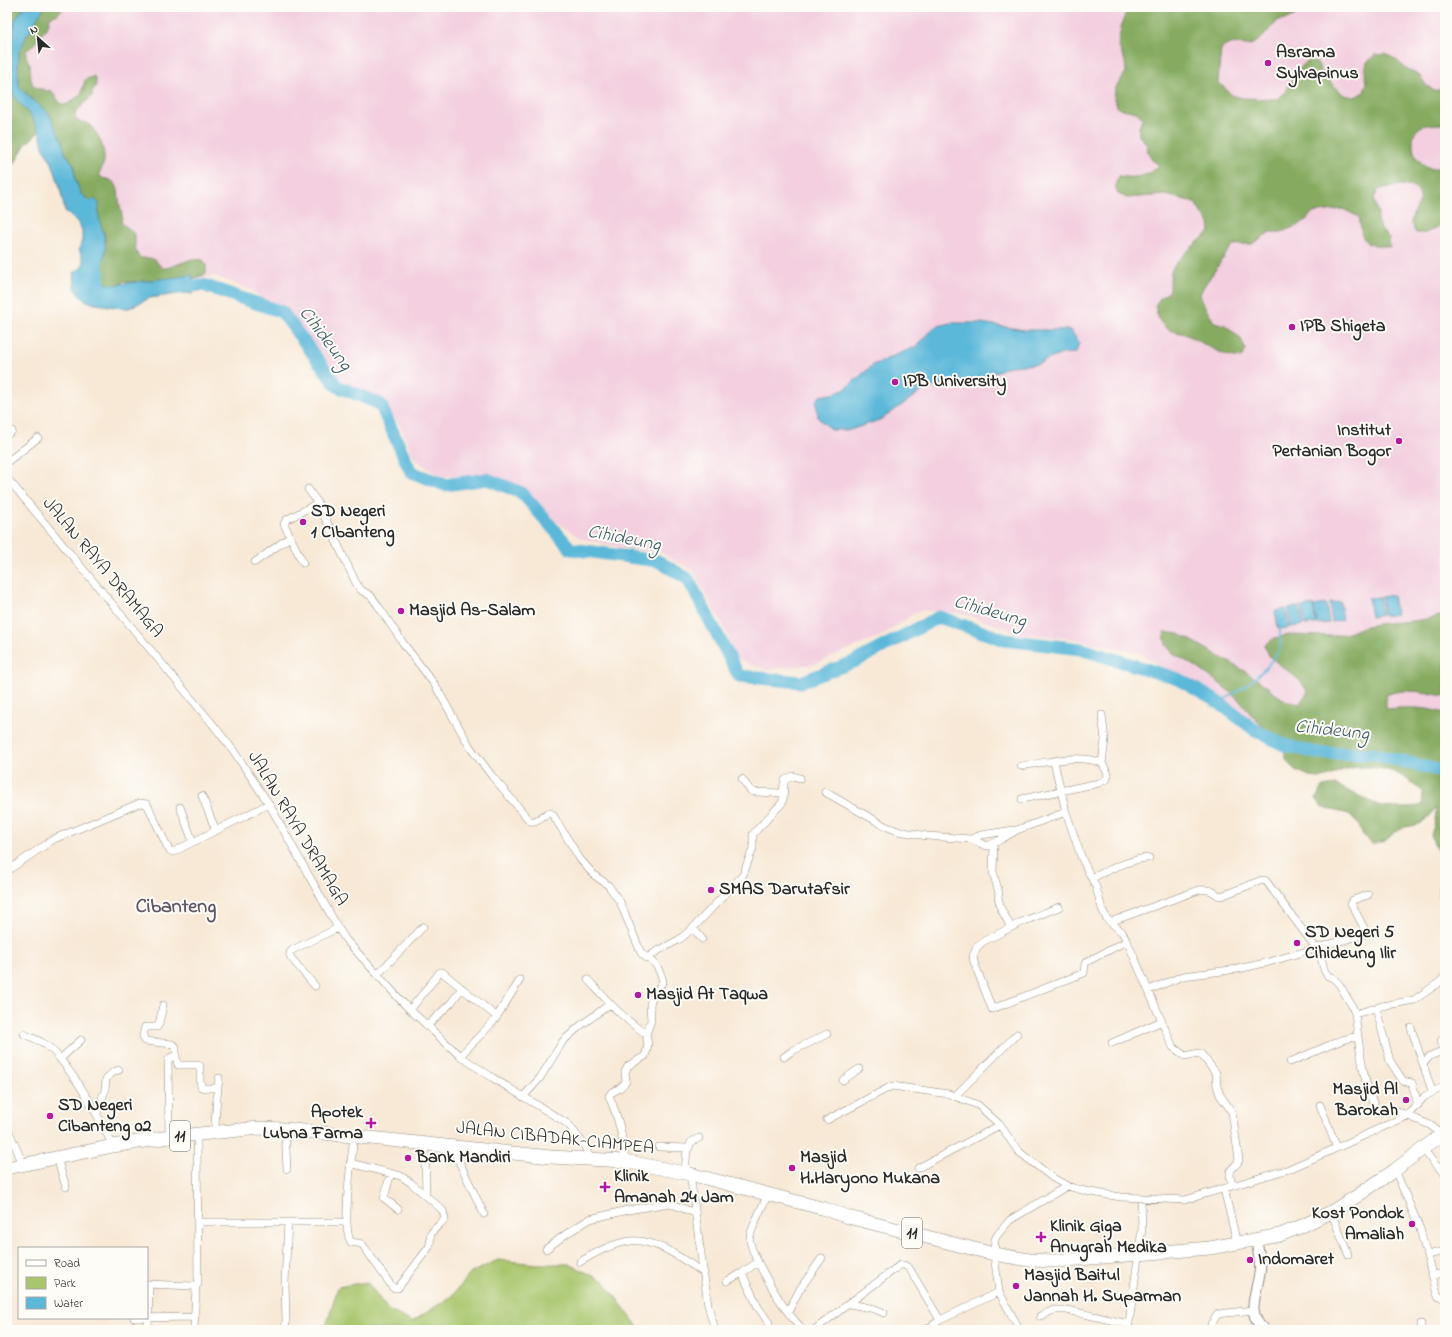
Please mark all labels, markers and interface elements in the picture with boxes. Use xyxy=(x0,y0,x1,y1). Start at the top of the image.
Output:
north arrow xyxy=(18,18,58,58)
text: N xyxy=(27,21,41,39)
place label: Asrama Sylvapinus xyxy=(1276,40,1359,88)
marker: Asrama Sylvapinus xyxy=(1263,58,1273,68)
water label: Cihideung xyxy=(291,301,358,378)
place label: IPB Shigeta xyxy=(1300,314,1386,341)
marker: IPB Shigeta xyxy=(1287,322,1297,332)
place label: IPB University xyxy=(903,369,1006,396)
marker: IPB University xyxy=(890,377,900,387)
place label: Institut Pertanian Bogor xyxy=(1273,418,1392,466)
marker: Institut Pertanian Bogor xyxy=(1394,436,1404,446)
street label: JALAN RAYA DRAMAGA xyxy=(35,492,169,644)
place label: SD Negeri 1 CIbanteng xyxy=(311,499,395,547)
marker: SD Negeri 1 CIbanteng xyxy=(298,517,308,527)
water label: Cihideung xyxy=(585,519,663,560)
water label: Cihideung xyxy=(950,589,1030,636)
place label: Masjid As-Salam xyxy=(409,598,535,624)
marker: Masjid As-Salam xyxy=(396,606,406,616)
water label: Cihideung xyxy=(1294,714,1371,749)
street label: JALAN RAYA DRAMAGA xyxy=(240,747,354,911)
place label: SMAS Darutafsir xyxy=(719,877,850,903)
marker: SMAS Darutafsir xyxy=(706,885,716,895)
district label: Cibanteng xyxy=(136,893,216,923)
place label: SD Negeri 5 Cihideung Ilir xyxy=(1305,920,1396,968)
marker: SD Negeri 5 Cihideung Ilir xyxy=(1292,938,1302,948)
place label: Masjid At Taqwa xyxy=(646,982,768,1008)
marker: Masjid At Taqwa xyxy=(633,990,643,1000)
place label: Masjid Al Barokah xyxy=(1333,1077,1398,1124)
place label: SD Negeri Cibanteng 02 xyxy=(58,1093,152,1141)
marker: Masjid Al Barokah xyxy=(1401,1095,1411,1105)
place label: Apotek Lubna Farma xyxy=(263,1100,364,1147)
marker: SD Negeri Cibanteng 02 xyxy=(45,1111,55,1121)
street label: JALAN CIBADAK-CIAMPEA xyxy=(455,1116,655,1162)
marker: Apotek Lubna Farma xyxy=(366,1118,376,1128)
road number: 11 xyxy=(170,1121,190,1151)
place label: Bank Mandiri xyxy=(415,1145,511,1171)
place label: Masjid H.Haryono Mukana xyxy=(800,1145,940,1193)
marker: Bank Mandiri xyxy=(403,1153,413,1163)
marker: Masjid H.Haryono Mukana xyxy=(787,1163,797,1173)
place label: Klinik Amanah 24 Jam xyxy=(614,1164,734,1211)
marker: Klinik Amanah 24 Jam xyxy=(599,1181,611,1193)
place label: Kost Pondok Amaliah xyxy=(1312,1201,1405,1248)
place label: Klinik Giga Anugrah Medika xyxy=(1050,1214,1167,1262)
road number: 11 xyxy=(902,1218,922,1248)
marker: Kost Pondok Amaliah xyxy=(1407,1219,1417,1229)
marker: Klinik Giga Anugrah Medika xyxy=(1035,1231,1047,1243)
legend xyxy=(18,1247,148,1319)
place label: Indomaret xyxy=(1258,1247,1335,1273)
text: Road xyxy=(54,1255,80,1273)
marker: Indomaret xyxy=(1245,1255,1255,1265)
place label: Masjid Baitul Jannah H. Suparman xyxy=(1024,1263,1181,1310)
text: Park xyxy=(54,1275,76,1293)
marker: Masjid Baitul Jannah H. Suparman xyxy=(1011,1281,1021,1291)
text: Water xyxy=(54,1295,83,1313)

